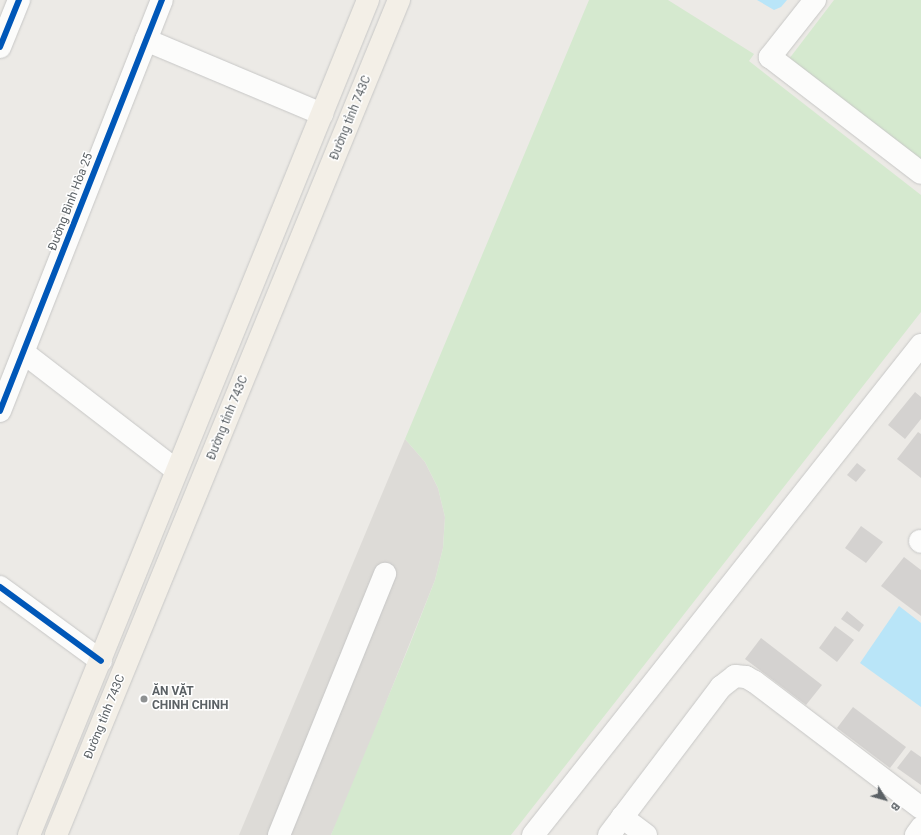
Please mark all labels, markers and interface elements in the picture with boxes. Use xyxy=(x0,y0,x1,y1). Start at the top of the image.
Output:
street label: Đường tỉnh 743C xyxy=(327,74,375,162)
street label: Đường Bình Hòa 25 xyxy=(46,151,96,253)
street label: Đường tỉnh 743C xyxy=(204,374,252,462)
street label: Đường tỉnh 743C xyxy=(81,673,129,761)
place label: ĂN VẶT CHINH CHINH xyxy=(152,685,229,713)
marker: ĂN VẶT CHINH CHINH xyxy=(139,694,149,704)
north arrow xyxy=(865,779,905,819)
text: B xyxy=(888,800,902,813)

